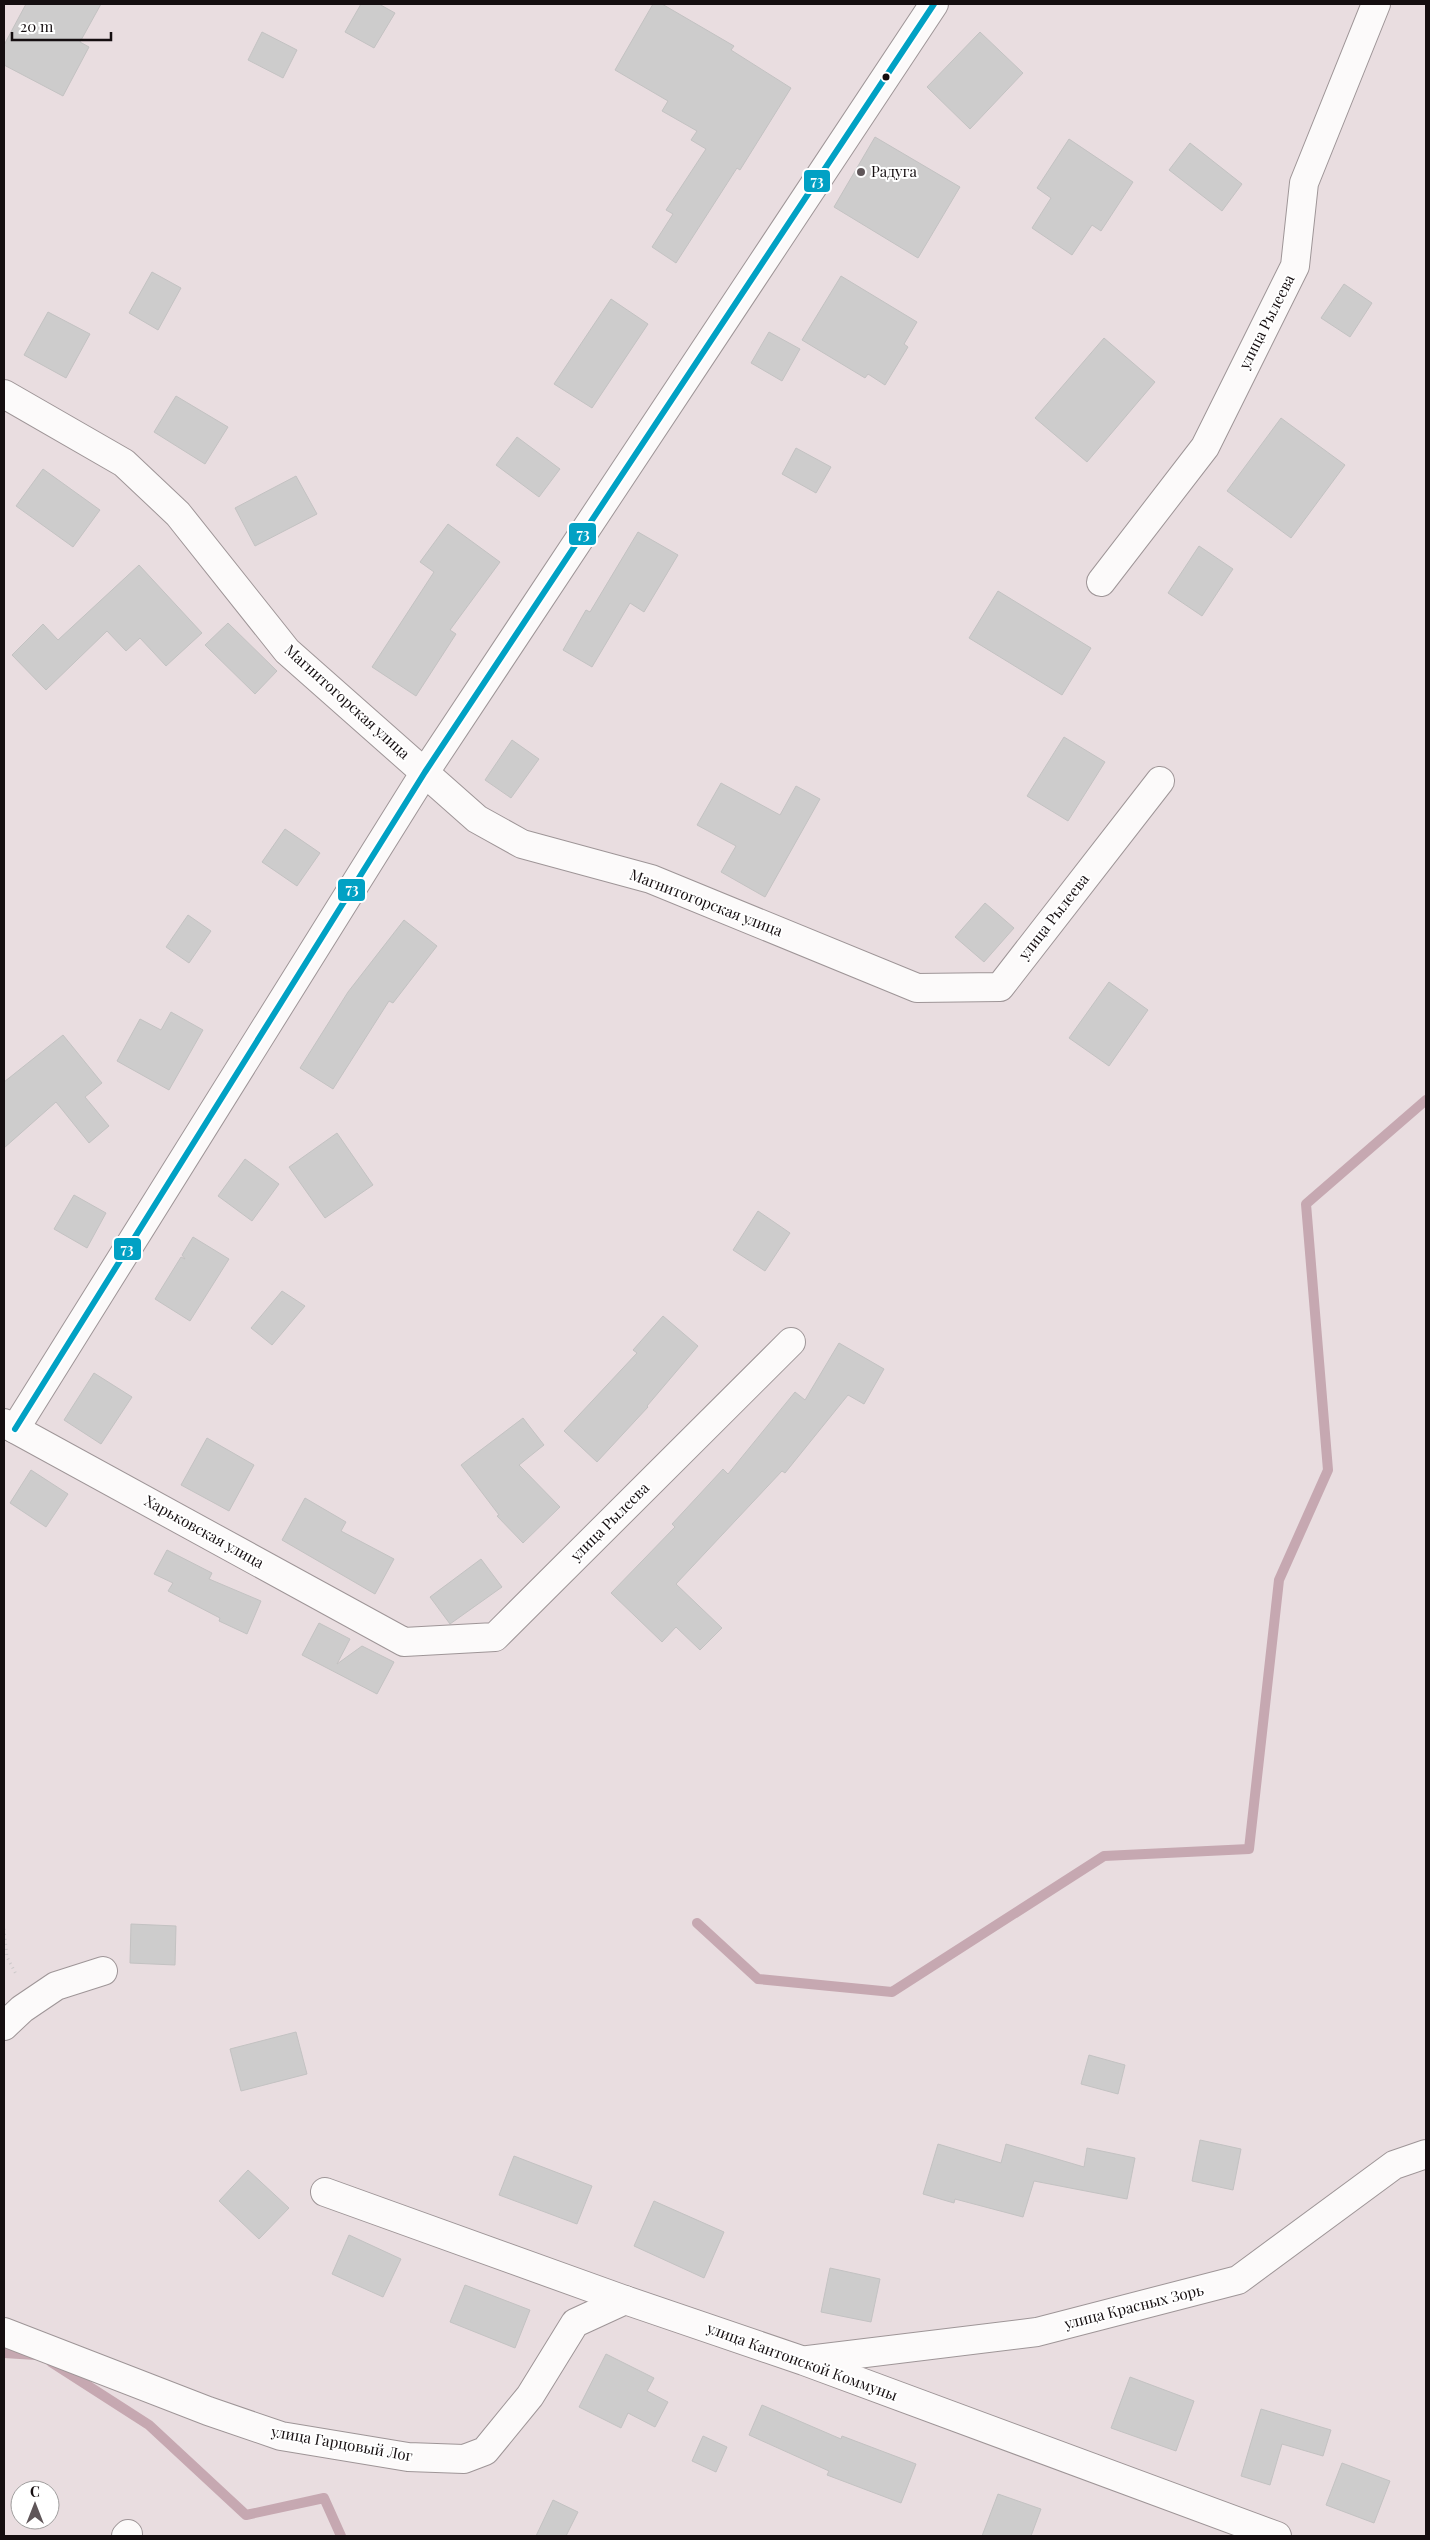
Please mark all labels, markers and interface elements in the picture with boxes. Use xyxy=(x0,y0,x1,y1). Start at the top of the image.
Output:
scale bar xyxy=(12,10,111,42)
text: 20 m xyxy=(20,16,54,36)
unlabelled marker xyxy=(881,72,891,82)
place label: Радуга xyxy=(871,161,918,181)
marker: Радуга xyxy=(855,166,867,178)
line badge: 73 xyxy=(803,169,831,193)
text: 73 xyxy=(810,171,824,190)
street label: улица Рылеева xyxy=(1233,270,1299,373)
line badge: 73 xyxy=(568,522,597,546)
text: 73 xyxy=(576,524,590,543)
street label: Магнитогорская улица xyxy=(281,640,415,763)
street label: Магнитогорская улица xyxy=(627,864,786,941)
street label: улица Рылеева xyxy=(1013,869,1093,964)
line badge: 73 xyxy=(337,878,366,902)
text: 73 xyxy=(345,879,359,898)
line badge: 73 xyxy=(113,1237,142,1261)
text: 73 xyxy=(120,1239,134,1258)
street label: улица Рылеева xyxy=(565,1477,653,1566)
street label: Харьковская улица xyxy=(141,1490,268,1573)
street label: улица Красных Зорь xyxy=(1061,2279,1206,2333)
street label: улица Кантонской Коммуны xyxy=(703,2317,900,2405)
street label: улица Гарцовый Лог xyxy=(269,2421,415,2465)
north arrow xyxy=(10,2480,60,2530)
text: С xyxy=(30,2482,40,2501)

